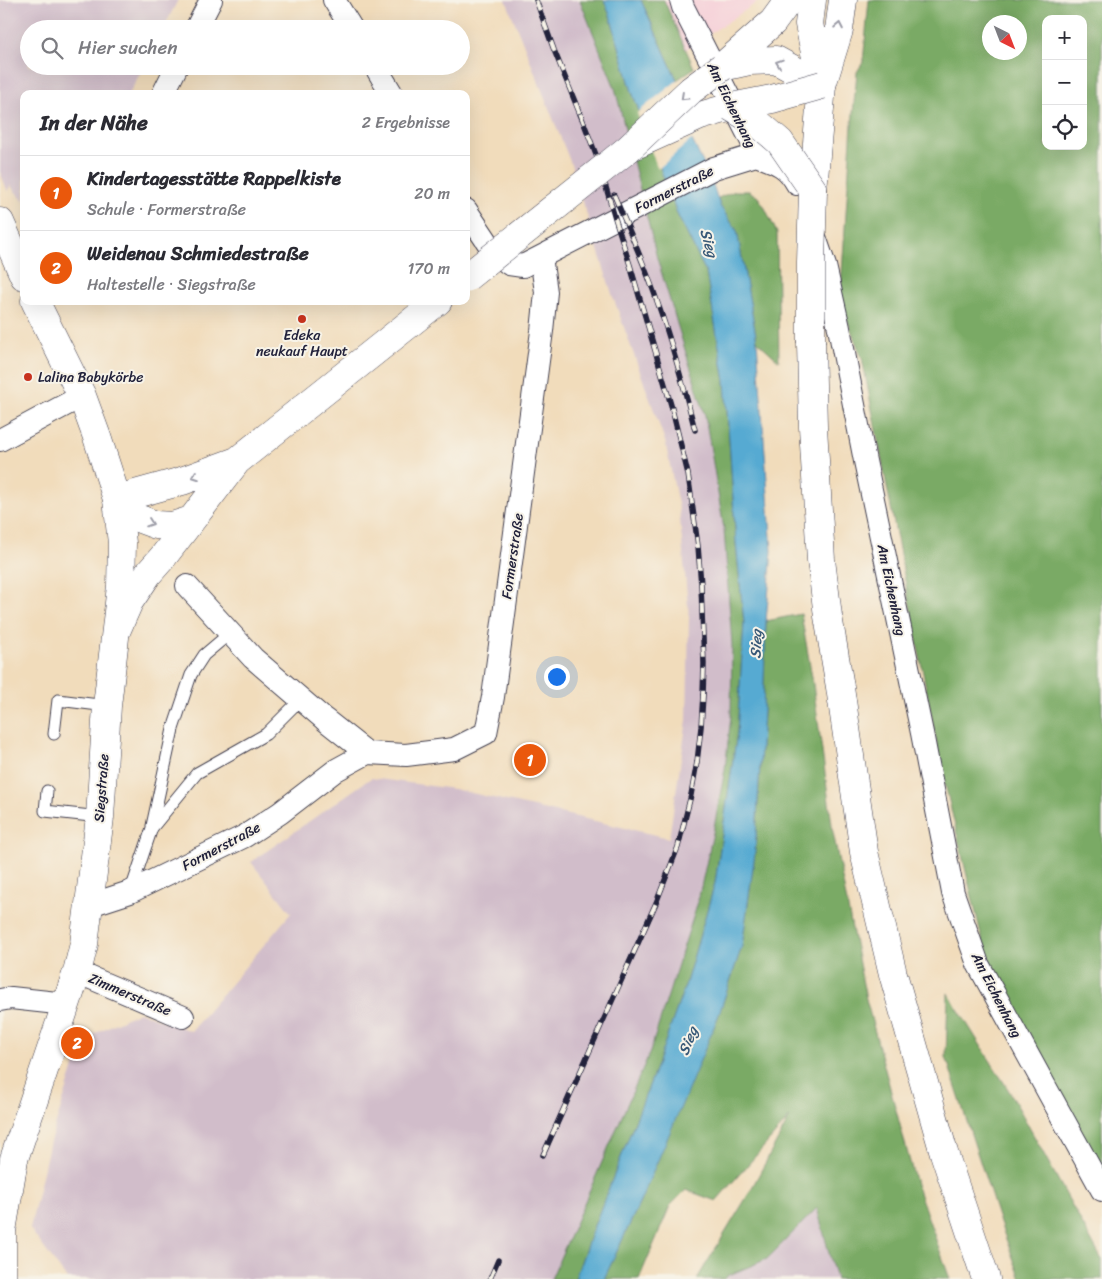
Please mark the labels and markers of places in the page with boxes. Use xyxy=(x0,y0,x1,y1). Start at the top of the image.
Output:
marker: Edeka neukauf Haupt xyxy=(296,313,308,325)
place label: Edeka neukauf Haupt xyxy=(256,323,348,364)
place label: Lalina Babykörbe xyxy=(38,365,143,390)
marker: Lalina Babykörbe xyxy=(22,371,34,383)
pin: 1 xyxy=(514,741,546,779)
pin: 2 xyxy=(61,1024,93,1062)

